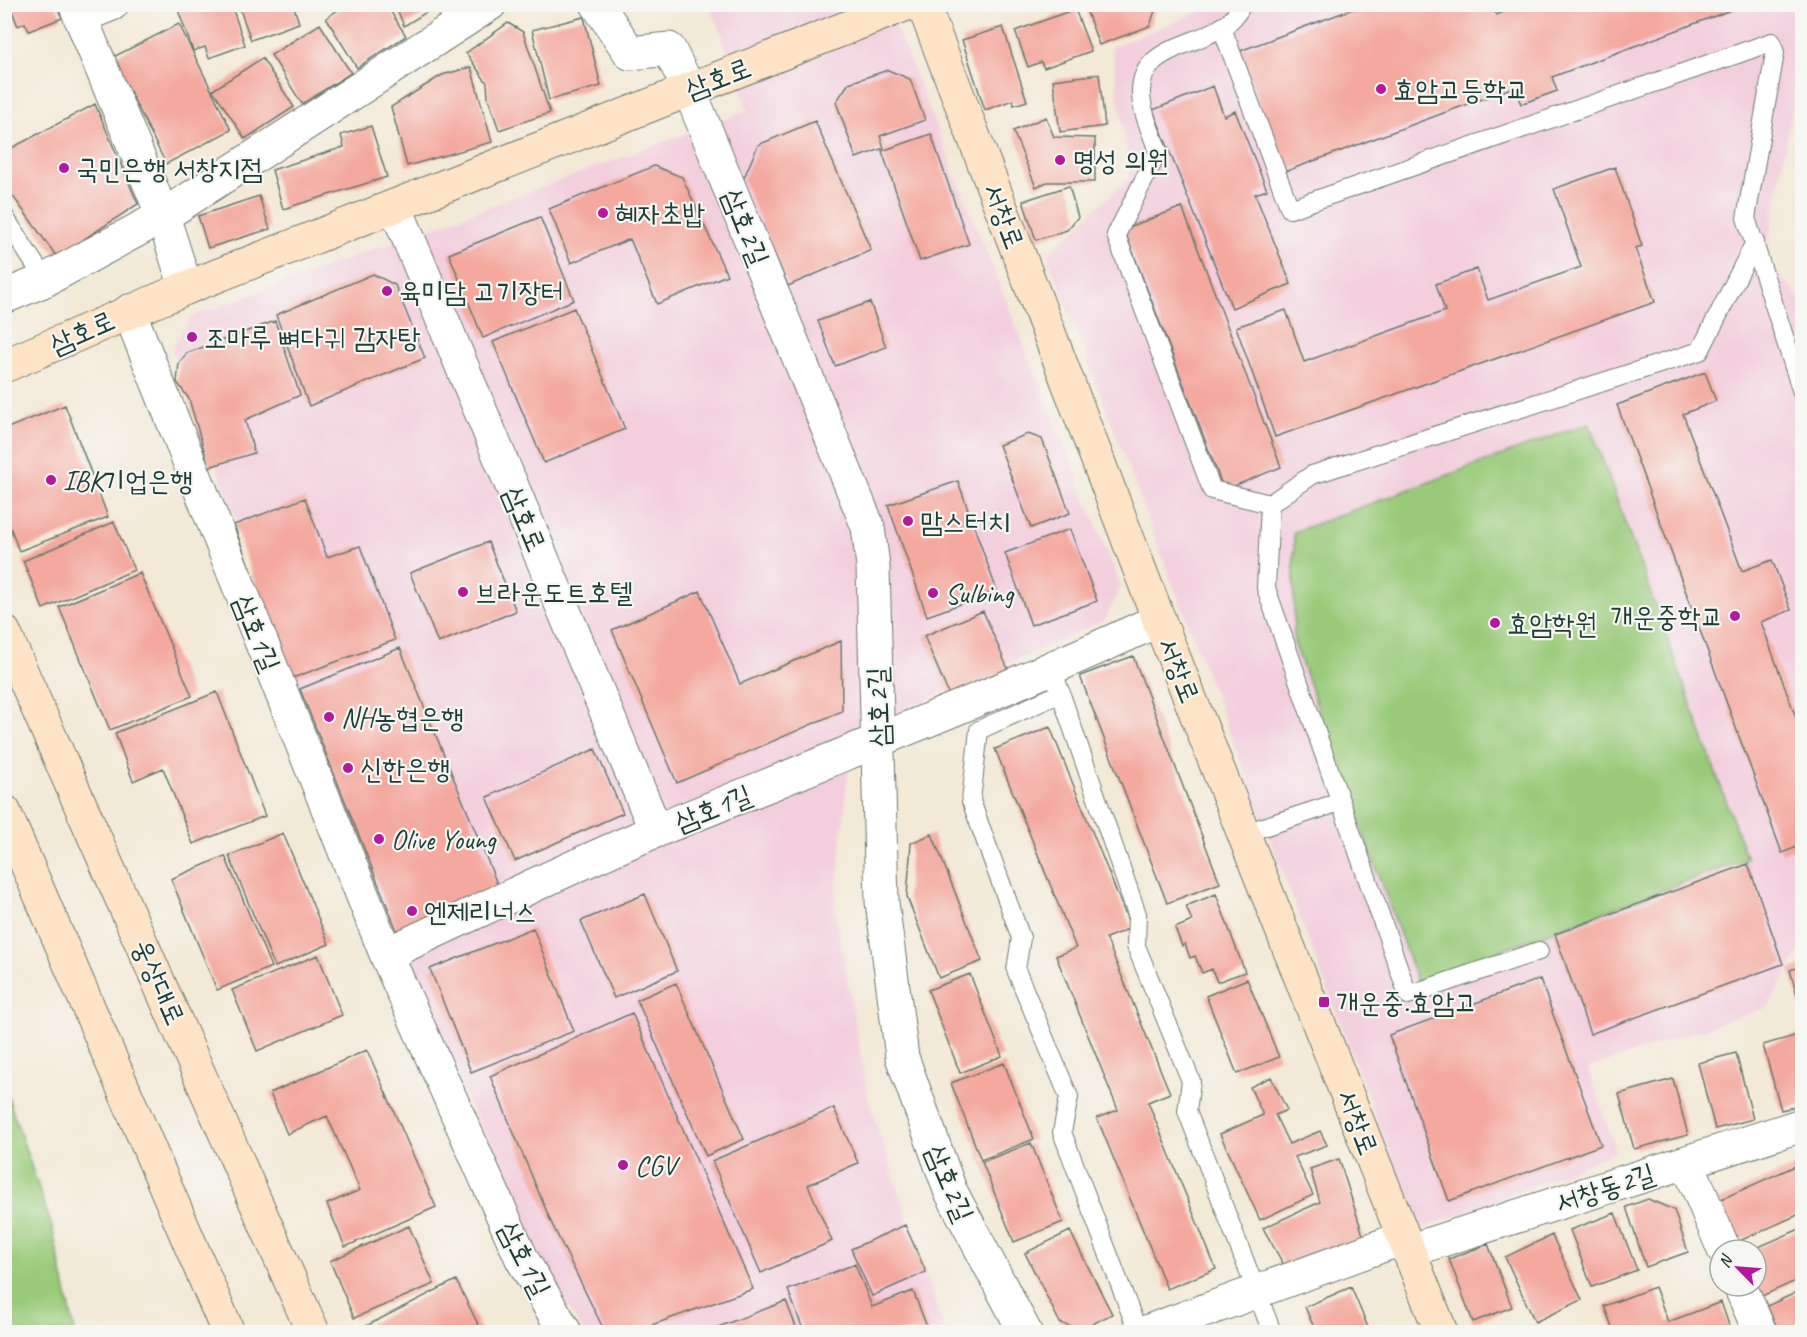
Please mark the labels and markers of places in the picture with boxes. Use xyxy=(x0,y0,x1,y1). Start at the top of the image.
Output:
place label: 효암고등학교 xyxy=(1393,72,1528,107)
marker: 효암고등학교 xyxy=(1374,82,1388,96)
place label: 명성 의원 xyxy=(1072,143,1169,178)
place label: 국민은행 서창지점 xyxy=(76,151,263,186)
marker: 명성 의원 xyxy=(1053,153,1067,167)
marker: 국민은행 서창지점 xyxy=(57,161,71,175)
place label: 혜자초밥 xyxy=(615,196,706,231)
marker: 혜자초밥 xyxy=(596,206,610,220)
place label: 육미담 고기장터 xyxy=(399,274,564,309)
marker: 육미담 고기장터 xyxy=(380,284,394,298)
place label: 조마루 뼈다귀 감자탕 xyxy=(204,320,421,355)
marker: 조마루 뼈다귀 감자탕 xyxy=(185,330,199,344)
place label: IBK기업은행 xyxy=(63,463,193,498)
marker: IBK기업은행 xyxy=(44,473,58,487)
place label: 맘스터치 xyxy=(920,504,1010,539)
marker: 맘스터치 xyxy=(901,514,915,528)
place label: 브라운도트호텔 xyxy=(475,575,633,610)
place label: Sulbing xyxy=(945,576,1014,611)
marker: 브라운도트호텔 xyxy=(456,585,470,599)
marker: Sulbing xyxy=(926,586,940,600)
place label: 개운중학교 xyxy=(1610,599,1723,634)
place label: 효암학원 xyxy=(1507,606,1597,641)
marker: 개운중학교 xyxy=(1728,609,1742,623)
marker: 효암학원 xyxy=(1488,616,1502,630)
place label: NH농협은행 xyxy=(341,700,464,735)
marker: NH농협은행 xyxy=(322,710,336,724)
place label: 신한은행 xyxy=(360,751,450,786)
marker: 신한은행 xyxy=(341,761,355,775)
place label: Olive Young xyxy=(391,822,497,857)
marker: Olive Young xyxy=(372,832,386,846)
place label: 엔제리너스 xyxy=(424,894,537,929)
marker: 엔제리너스 xyxy=(405,904,419,918)
place label: 개운중.효암고 xyxy=(1336,985,1477,1020)
marker: 개운중.효암고 xyxy=(1317,995,1331,1009)
place label: CGV xyxy=(635,1148,681,1183)
marker: CGV xyxy=(616,1158,630,1172)

